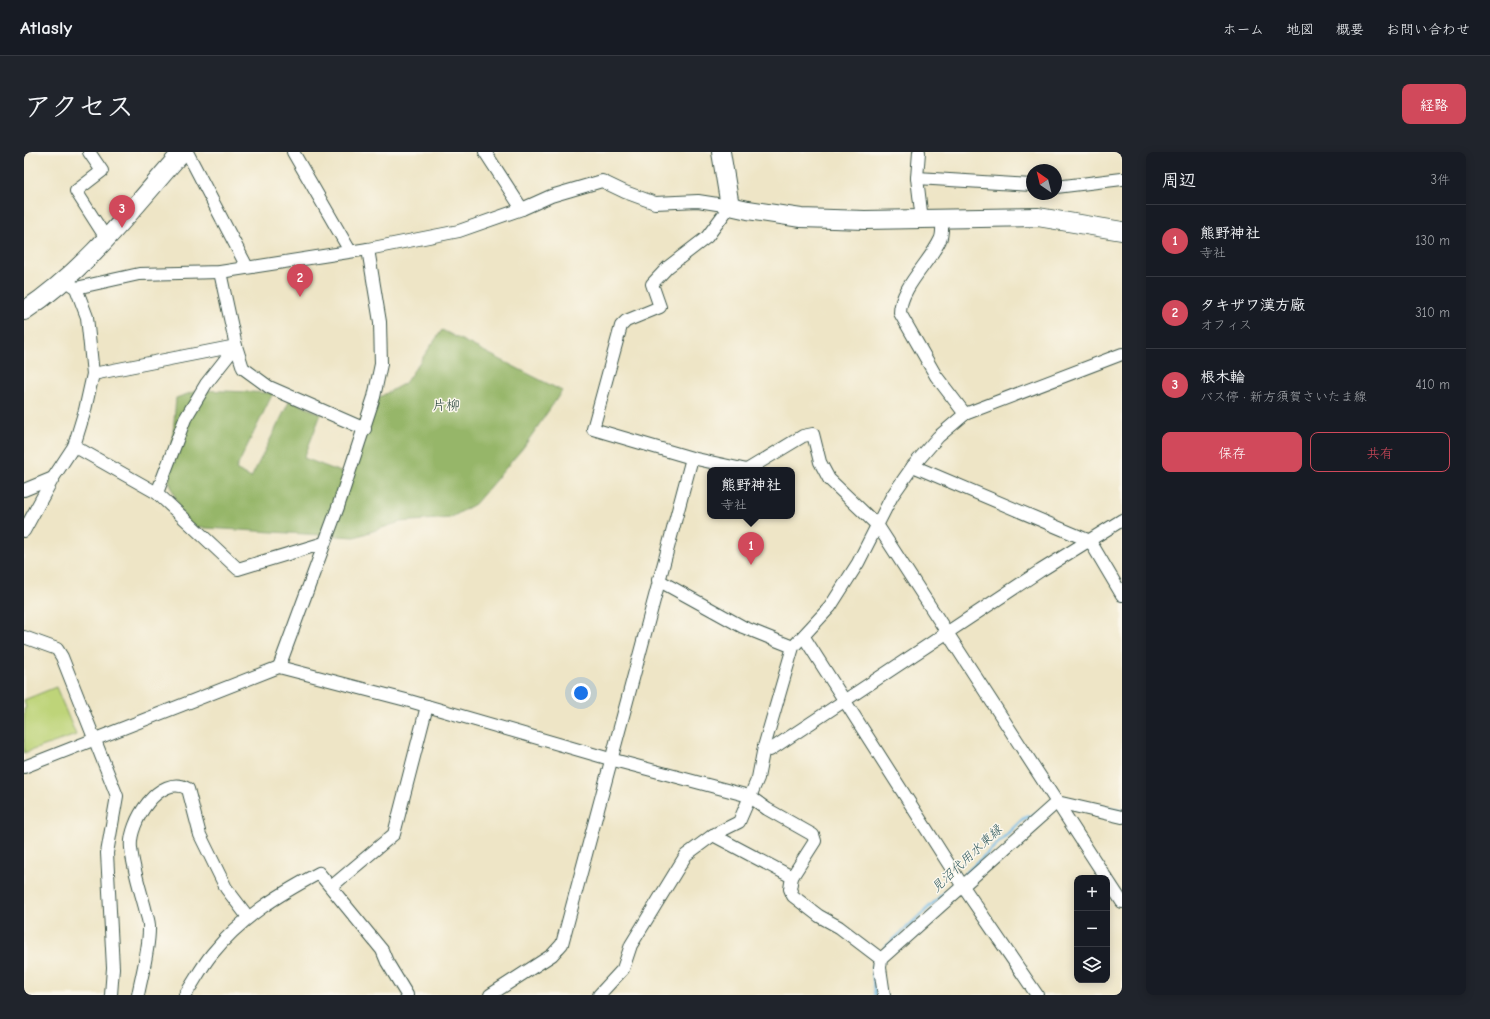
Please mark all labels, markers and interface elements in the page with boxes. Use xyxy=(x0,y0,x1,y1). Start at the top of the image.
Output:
text: Atlasly xyxy=(20,17,72,39)
text: ホーム xyxy=(1223,21,1264,38)
text: 地図 xyxy=(1286,21,1314,38)
text: 概要 xyxy=(1336,21,1364,38)
text: お問い合わせ xyxy=(1386,21,1470,38)
button: 経路 xyxy=(1402,84,1466,124)
text: アクセス xyxy=(24,91,134,123)
north arrow xyxy=(1026,164,1062,200)
text: 周辺 xyxy=(1162,171,1196,190)
text: 3件 xyxy=(1430,172,1450,187)
pin: 3 xyxy=(109,195,135,228)
text: 熊野神社 xyxy=(1200,224,1260,242)
text: 1 xyxy=(1172,233,1178,248)
text: 130 m xyxy=(1415,233,1450,248)
text: 寺社 xyxy=(1200,245,1226,260)
pin: 2 xyxy=(287,264,313,297)
text: タキザワ漢方廠 xyxy=(1200,296,1305,314)
text: 2 xyxy=(1172,305,1178,320)
text: 310 m xyxy=(1415,305,1450,320)
text: オフィス xyxy=(1200,317,1252,332)
text: 根木輪 xyxy=(1200,368,1245,386)
text: 3 xyxy=(1172,377,1178,392)
text: 410 m xyxy=(1416,377,1450,392)
text: バス停 · 新方須賀さいたま線 xyxy=(1200,389,1366,404)
district label: 片柳 xyxy=(432,397,460,414)
button: 保存 xyxy=(1162,432,1302,472)
button: 共有 xyxy=(1310,432,1450,472)
popup xyxy=(707,467,795,519)
text: 熊野神社 xyxy=(721,476,781,494)
text: 寺社 xyxy=(721,497,747,512)
pin: 1 xyxy=(738,532,764,565)
your location xyxy=(571,683,591,703)
water label: 見沼代用水東縁 xyxy=(928,821,1005,895)
map controls xyxy=(1074,875,1110,983)
button: + xyxy=(1074,875,1110,911)
button: − xyxy=(1074,911,1110,947)
button: layers xyxy=(1074,947,1110,983)

